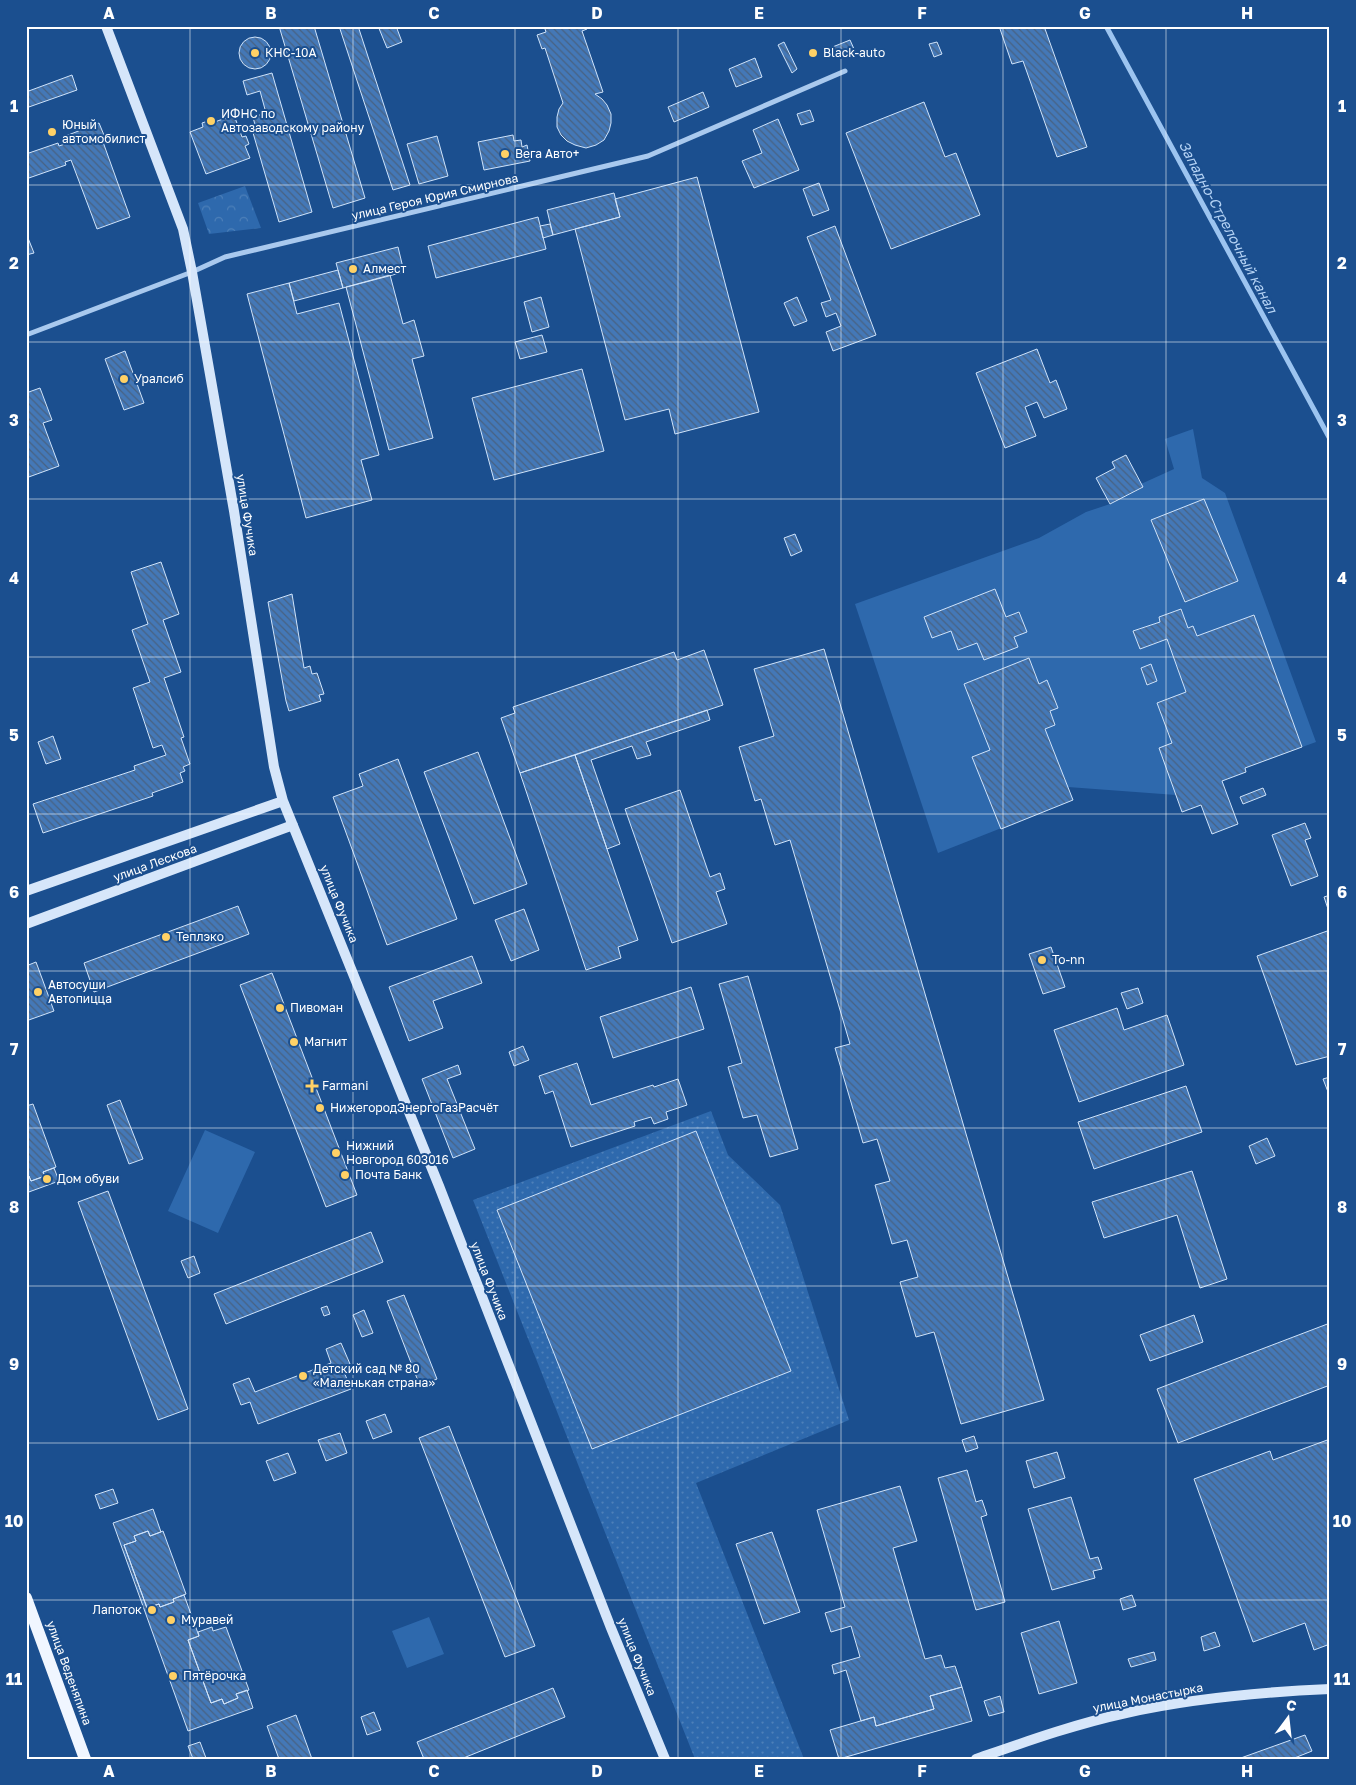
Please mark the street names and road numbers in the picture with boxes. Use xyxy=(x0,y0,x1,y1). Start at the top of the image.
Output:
street label: улица Героя Юрия Смирнова xyxy=(350,170,520,223)
street label: улица Фучика xyxy=(234,473,261,557)
street label: улица Лескова xyxy=(111,840,199,885)
street label: улица Фучика xyxy=(317,863,362,945)
street label: улица Фучика xyxy=(468,1239,511,1322)
street label: улица Фучика xyxy=(615,1616,660,1698)
street label: улица Веденяпина xyxy=(44,1619,95,1727)
street label: улица Монастырка xyxy=(1092,1679,1204,1716)

